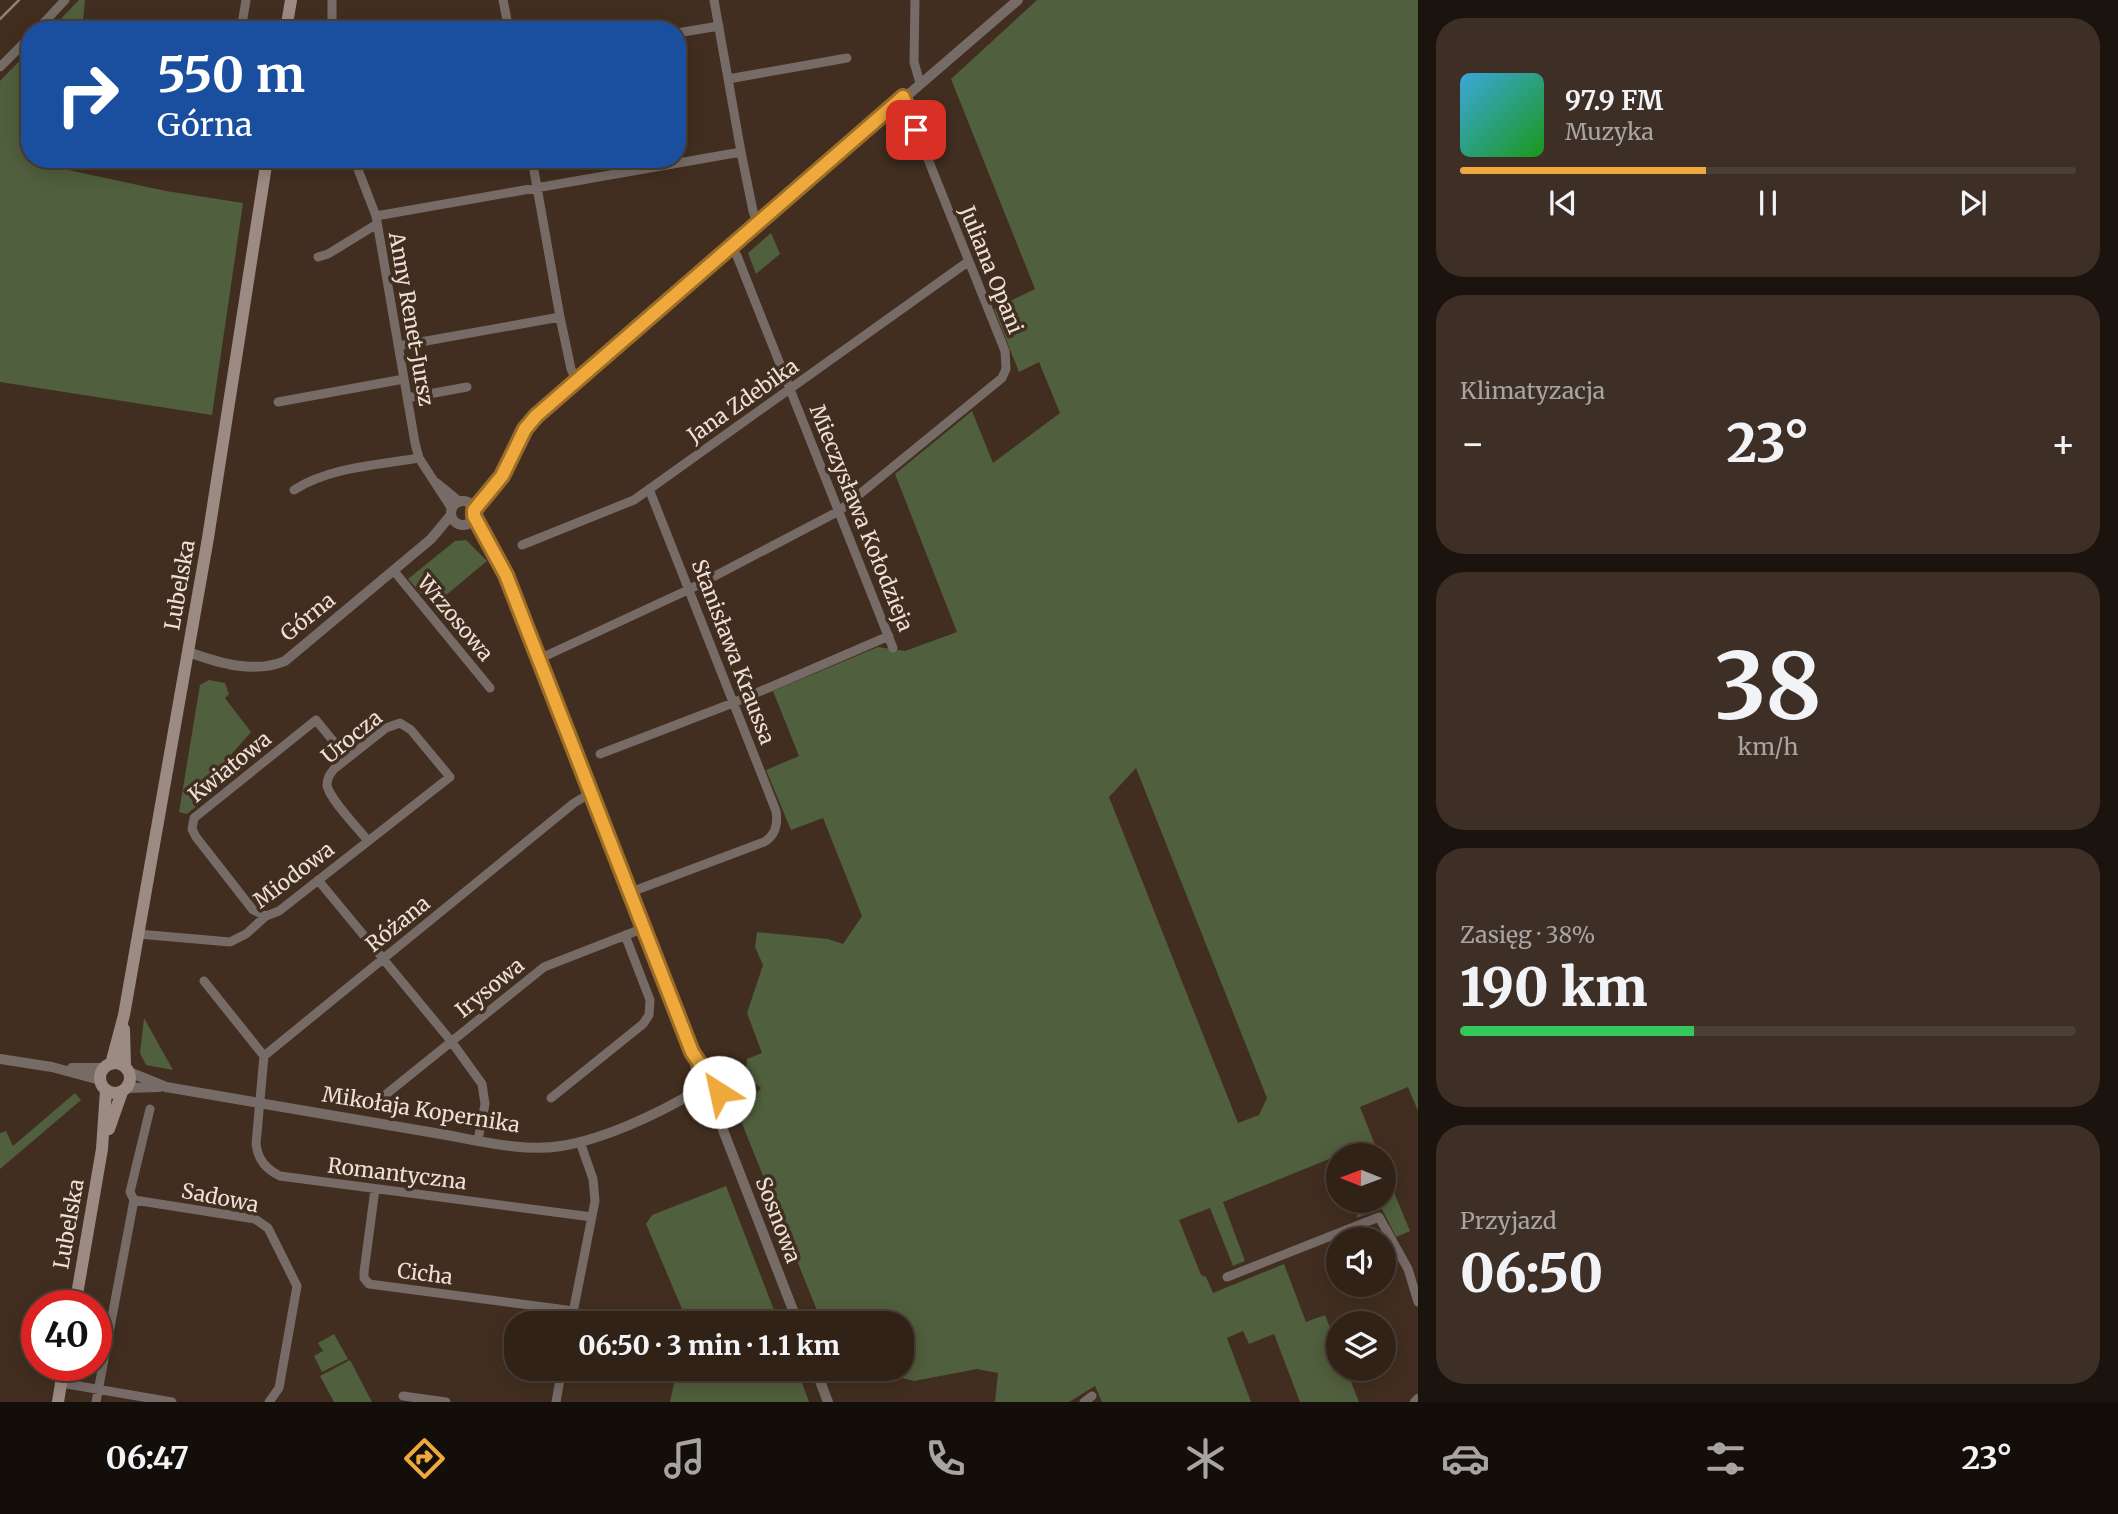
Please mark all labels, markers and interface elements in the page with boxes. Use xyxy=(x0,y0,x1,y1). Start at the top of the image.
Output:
text: 550 m xyxy=(157,44,305,105)
icon: right xyxy=(42,49,133,140)
text: 97.9 FM xyxy=(1565,84,1663,117)
pin xyxy=(886,100,946,160)
text: Górna xyxy=(157,105,252,145)
icon: arrive xyxy=(897,111,935,149)
text: Muzyka xyxy=(1565,117,1654,146)
icon: previous xyxy=(1544,184,1582,222)
icon: pause xyxy=(1749,184,1787,222)
icon: next xyxy=(1954,184,1992,222)
street label: Juliana Opani xyxy=(953,201,1029,338)
street label: Anny Renet-Jursz xyxy=(383,229,440,408)
street label: Jana Zdebika xyxy=(681,352,804,449)
text: Klimatyzacja xyxy=(1460,376,1605,405)
street label: Mieczysława Kołodzieja xyxy=(804,401,919,635)
text: 23° xyxy=(1727,411,1810,476)
text: − xyxy=(1460,420,1485,467)
text: + xyxy=(2051,420,2076,467)
street label: Lubelska xyxy=(158,538,201,632)
street label: Stanisława Kraussa xyxy=(686,556,781,748)
street label: Wrzosowa xyxy=(411,568,499,666)
street label: Górna xyxy=(275,586,340,647)
text: 38 xyxy=(1714,629,1822,744)
street label: Urocza xyxy=(316,704,388,769)
street label: Kwiatowa xyxy=(183,725,277,808)
text: km/h xyxy=(1738,732,1798,761)
street label: Miodowa xyxy=(248,835,339,914)
street label: Różana xyxy=(360,890,435,958)
text: Zasięg · 38% xyxy=(1460,920,1595,949)
street label: Irysowa xyxy=(450,952,530,1024)
text: 190 km xyxy=(1460,955,1648,1020)
position arrow xyxy=(682,1055,756,1129)
street label: Mikołaja Kopernika xyxy=(320,1081,522,1138)
north arrow xyxy=(1326,1143,1396,1213)
map controls xyxy=(1326,1143,1396,1381)
street label: Romantyczna xyxy=(326,1152,468,1195)
street label: Sosnowa xyxy=(750,1173,807,1267)
street label: Lubelska xyxy=(47,1177,90,1271)
street label: Sadowa xyxy=(179,1177,261,1218)
text: Przyjazd xyxy=(1460,1206,1557,1235)
button: sound xyxy=(1326,1227,1396,1297)
text: 06:50 xyxy=(1460,1241,1603,1306)
street label: Cicha xyxy=(396,1257,454,1290)
speed limit sign: 40 xyxy=(21,1290,112,1381)
button: layers xyxy=(1326,1311,1396,1381)
text: 06:50 · 3 min · 1.1 km xyxy=(578,1329,840,1362)
icon: directions xyxy=(400,1434,449,1483)
icon: music xyxy=(660,1434,709,1483)
icon: phone xyxy=(921,1434,970,1483)
icon: climate xyxy=(1181,1434,1230,1483)
icon: car xyxy=(1441,1434,1490,1483)
icon: filters xyxy=(1701,1434,1750,1483)
text: 06:47 xyxy=(106,1438,189,1478)
text: 23° xyxy=(1962,1438,2012,1478)

